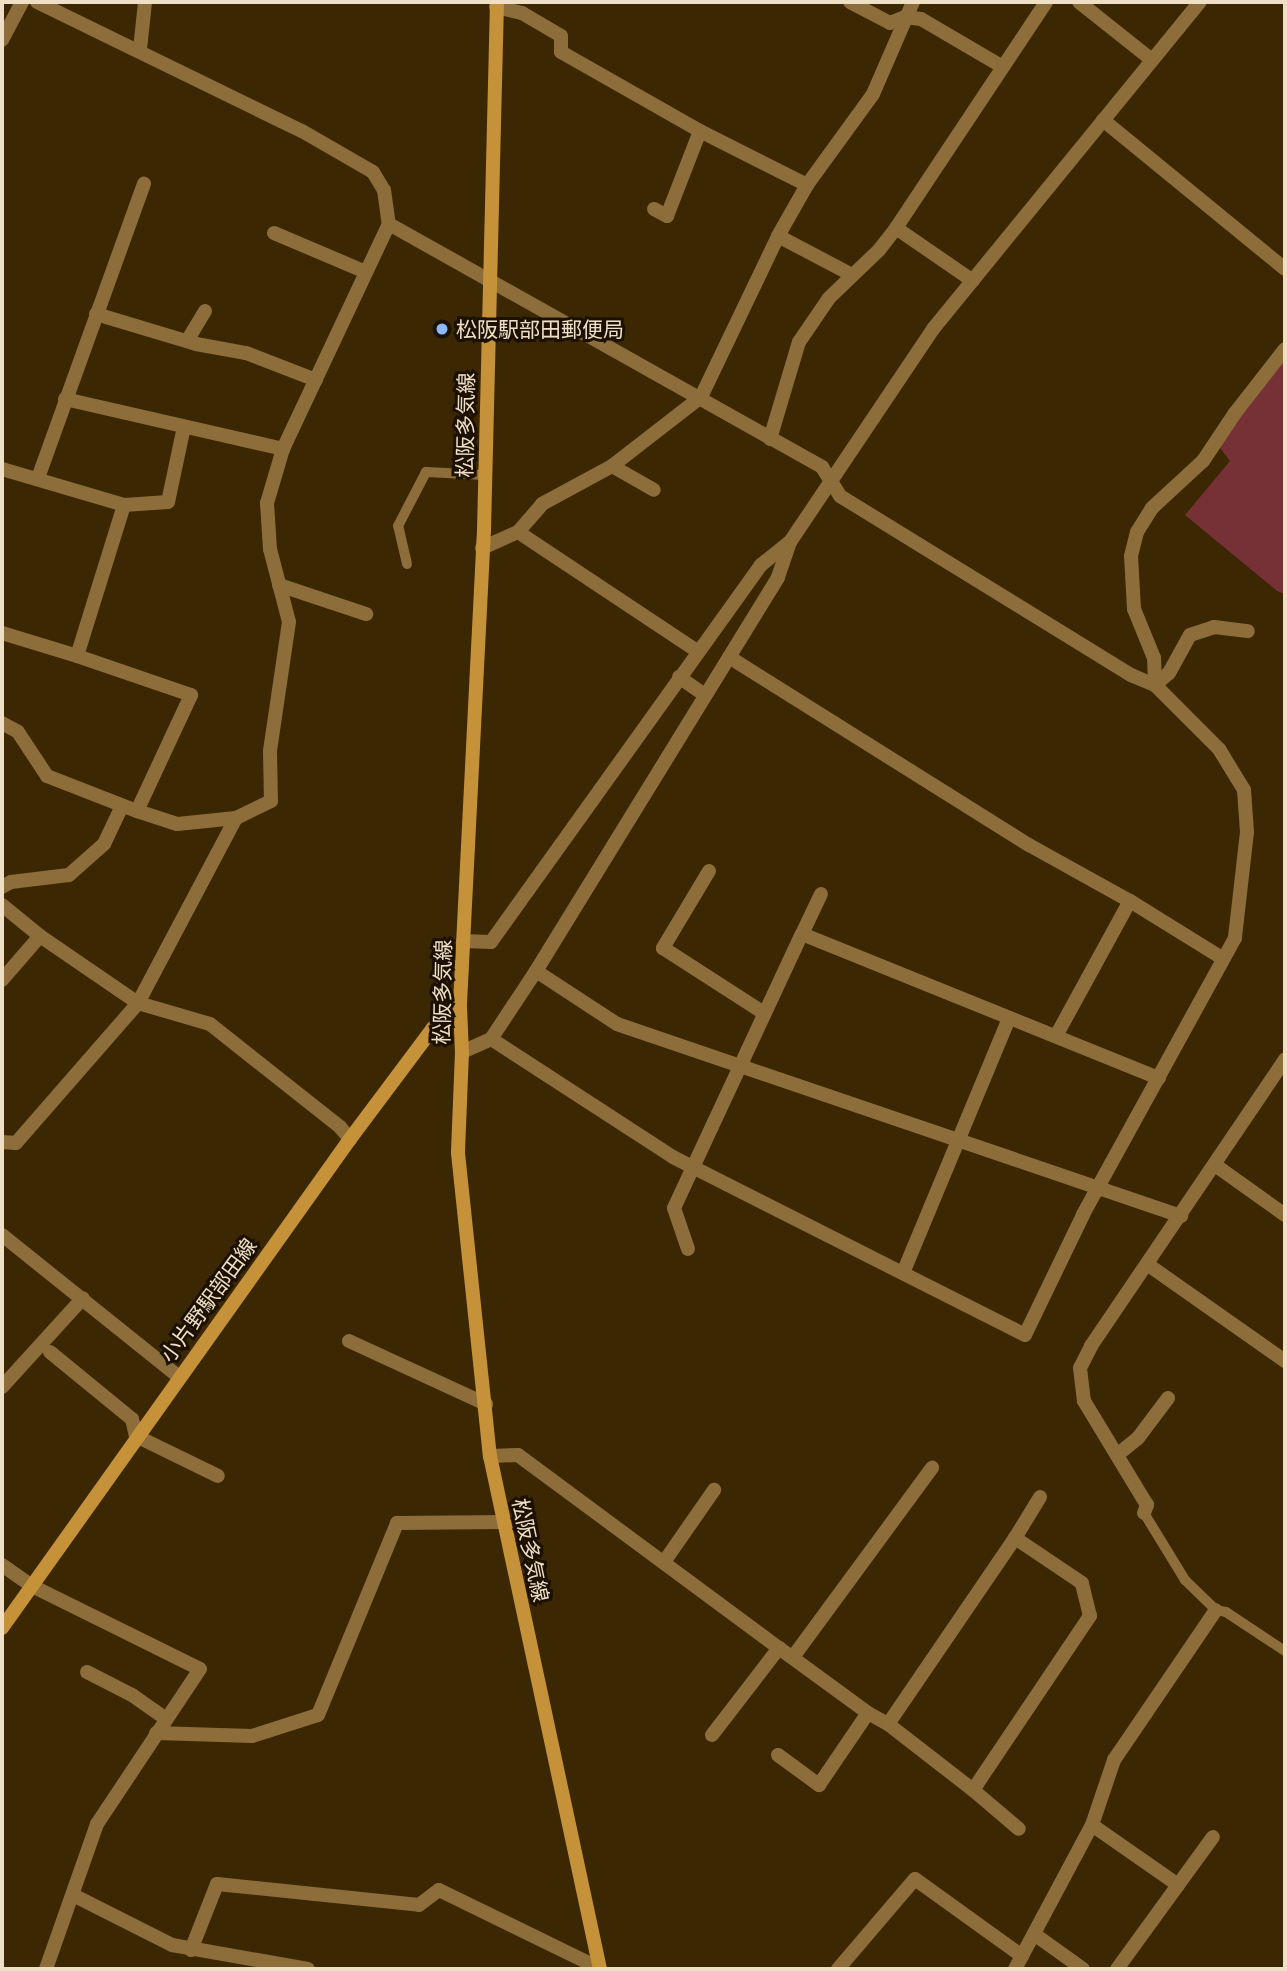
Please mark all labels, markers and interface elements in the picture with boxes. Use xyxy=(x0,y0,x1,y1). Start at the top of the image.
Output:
place label: 松阪駅部田郵便局 xyxy=(456,316,624,342)
marker: 松阪駅部田郵便局 xyxy=(434,321,450,337)
street label: 松阪多気線 xyxy=(451,372,479,478)
street label: 松阪多気線 xyxy=(428,939,456,1045)
street label: 小片野駅部田線 xyxy=(155,1233,261,1367)
street label: 松阪多気線 xyxy=(508,1496,554,1604)

